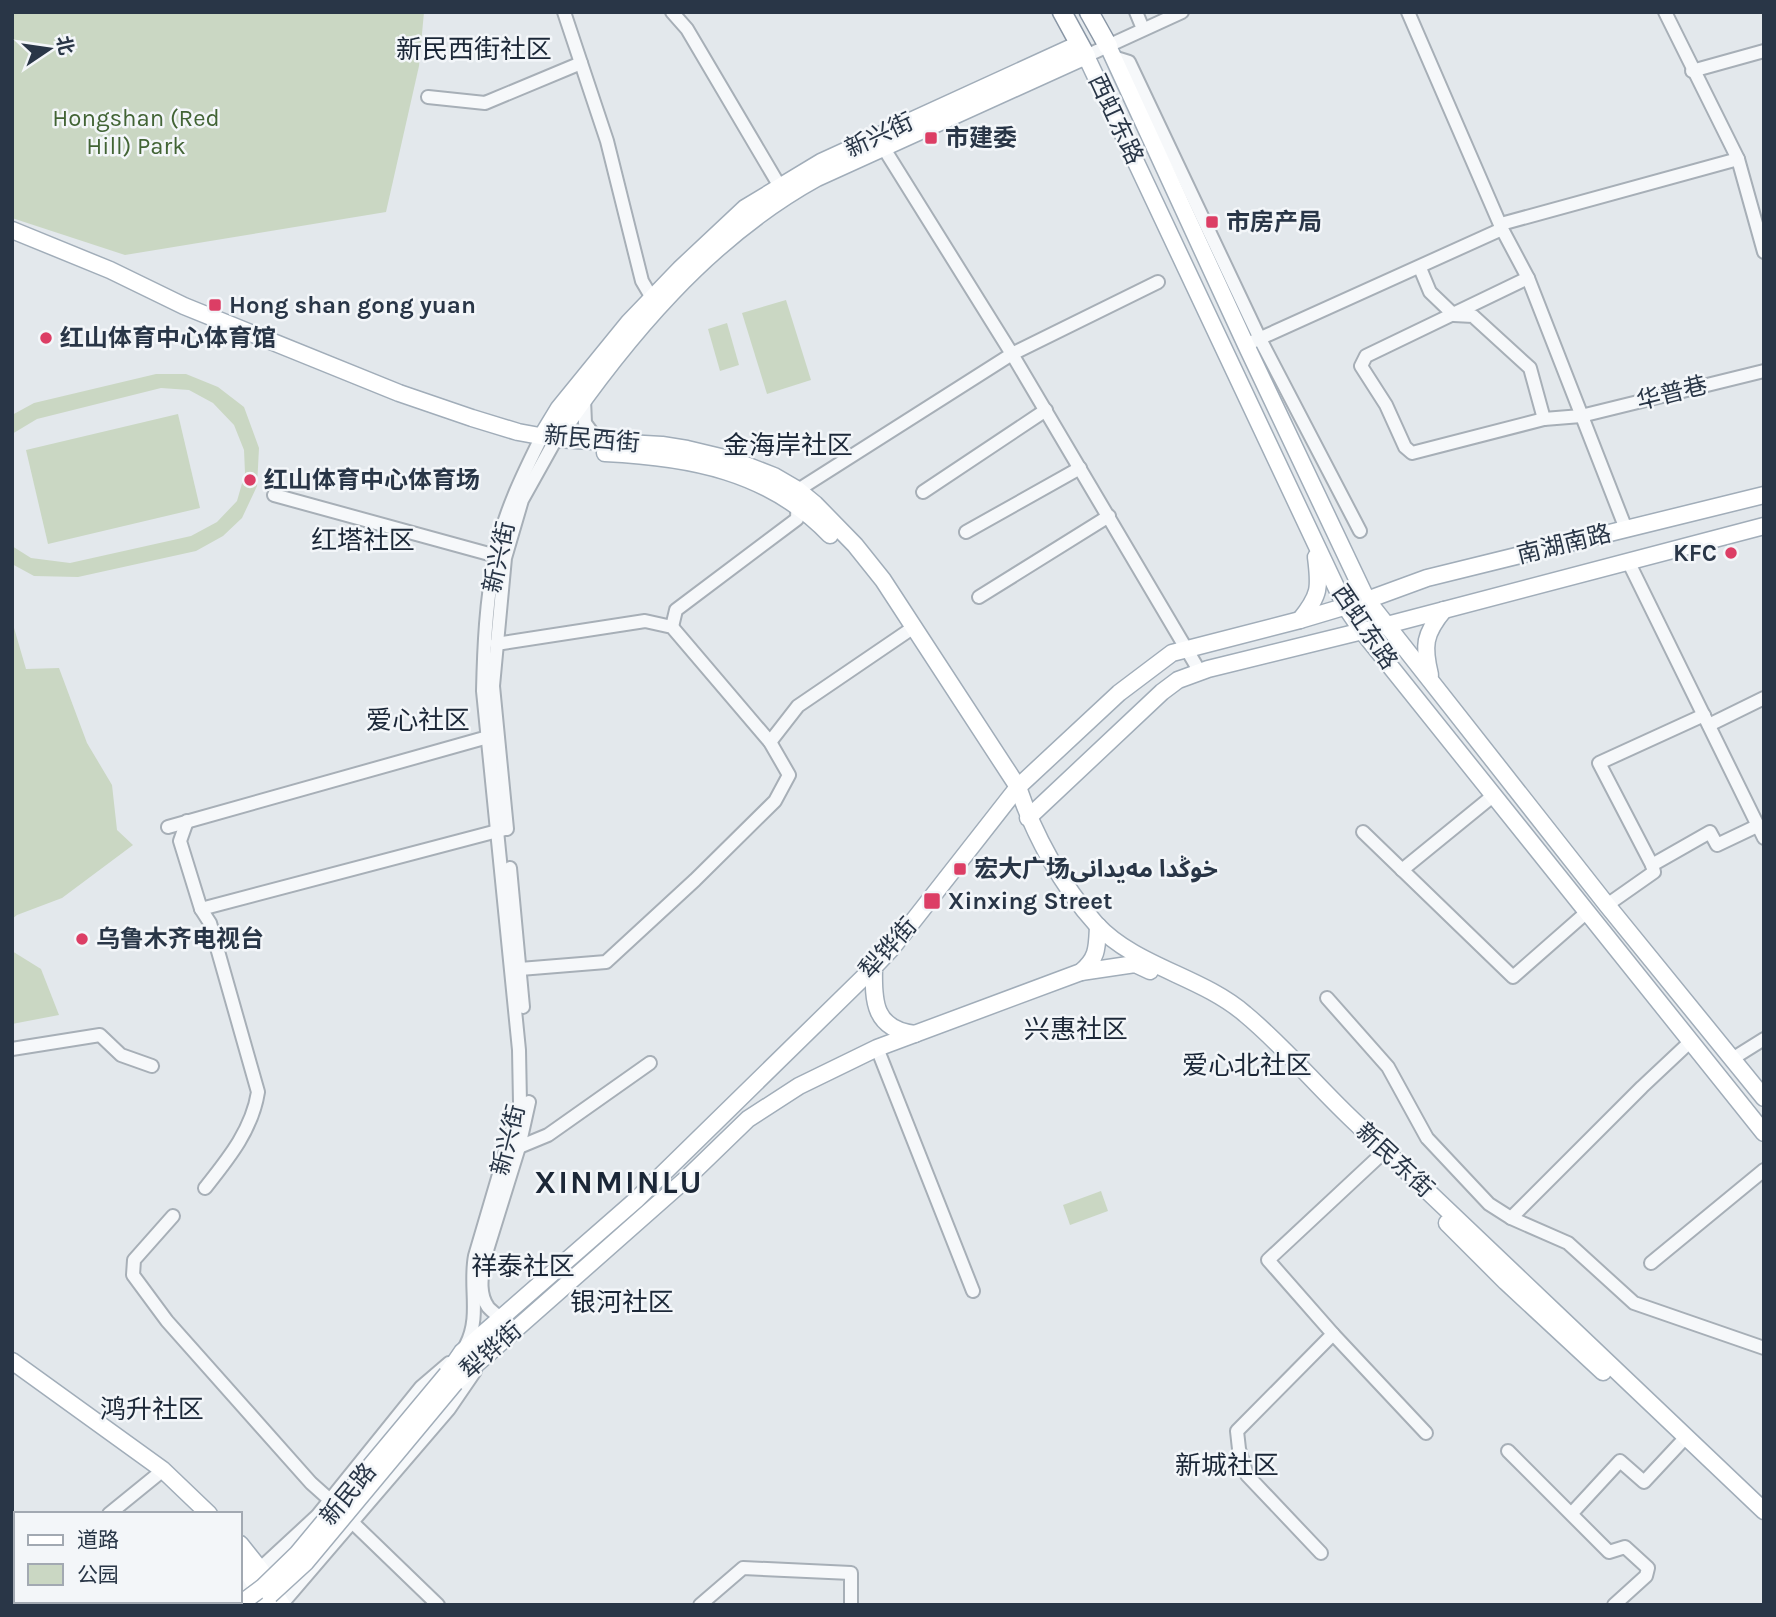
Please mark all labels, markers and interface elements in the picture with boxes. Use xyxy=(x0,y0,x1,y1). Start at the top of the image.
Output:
north arrow xyxy=(14,14,84,84)
text: 北 xyxy=(52,34,77,57)
district label: 新民西街社区 xyxy=(396,34,552,65)
street label: 西虹东路 xyxy=(1083,70,1149,168)
park label: Hongshan (Red Hill) Park xyxy=(52,104,220,160)
street label: 新兴街 xyxy=(840,107,918,163)
place label: 市建委 xyxy=(945,124,1017,152)
marker: 市建委 xyxy=(923,130,939,146)
place label: 市房产局 xyxy=(1226,208,1322,236)
marker: 市房产局 xyxy=(1204,214,1220,230)
place label: Hong shan gong yuan xyxy=(229,291,476,319)
marker: Hong shan gong yuan xyxy=(207,297,223,313)
place label: 红山体育中心体育馆 xyxy=(60,324,276,352)
marker: 红山体育中心体育馆 xyxy=(38,330,54,346)
street label: 华普巷 xyxy=(1634,371,1710,415)
street label: 新民西街 xyxy=(543,421,641,457)
district label: 金海岸社区 xyxy=(723,430,853,461)
place label: 红山体育中心体育场 xyxy=(264,466,480,494)
marker: 红山体育中心体育场 xyxy=(242,472,258,488)
street label: 新兴街 xyxy=(478,519,520,595)
street label: 南湖南路 xyxy=(1514,519,1614,569)
district label: 红塔社区 xyxy=(311,525,415,556)
place label: KFC xyxy=(1673,539,1717,567)
marker: KFC xyxy=(1723,545,1739,561)
street label: 西虹东路 xyxy=(1327,579,1403,675)
district label: 爱心社区 xyxy=(366,705,470,736)
place label: 宏大广场خوڭدا مەيدانى xyxy=(974,855,1218,883)
marker: 宏大广场خوڭدا مەيدانى xyxy=(952,861,968,877)
place label: Xinxing Street xyxy=(948,887,1112,915)
marker: Xinxing Street xyxy=(922,891,942,911)
street label: 犁铧街 xyxy=(854,912,922,984)
place label: 乌鲁木齐电视台 xyxy=(96,925,264,953)
marker: 乌鲁木齐电视台 xyxy=(74,931,90,947)
district label: 兴惠社区 xyxy=(1024,1014,1128,1045)
district label: 爱心北社区 xyxy=(1182,1050,1312,1081)
street label: 新兴街 xyxy=(486,1102,530,1178)
street label: 新民东街 xyxy=(1350,1117,1440,1203)
district label: XINMINLU xyxy=(534,1164,704,1201)
district label: 祥泰社区 xyxy=(471,1251,575,1282)
district label: 银河社区 xyxy=(570,1287,674,1318)
street label: 犁铧街 xyxy=(455,1316,527,1384)
district label: 鸿升社区 xyxy=(100,1394,204,1425)
district label: 新城社区 xyxy=(1175,1450,1279,1481)
street label: 新民路 xyxy=(314,1457,382,1531)
legend xyxy=(14,1512,242,1603)
text: 道路 xyxy=(77,1528,119,1552)
text: 公园 xyxy=(77,1563,119,1587)

